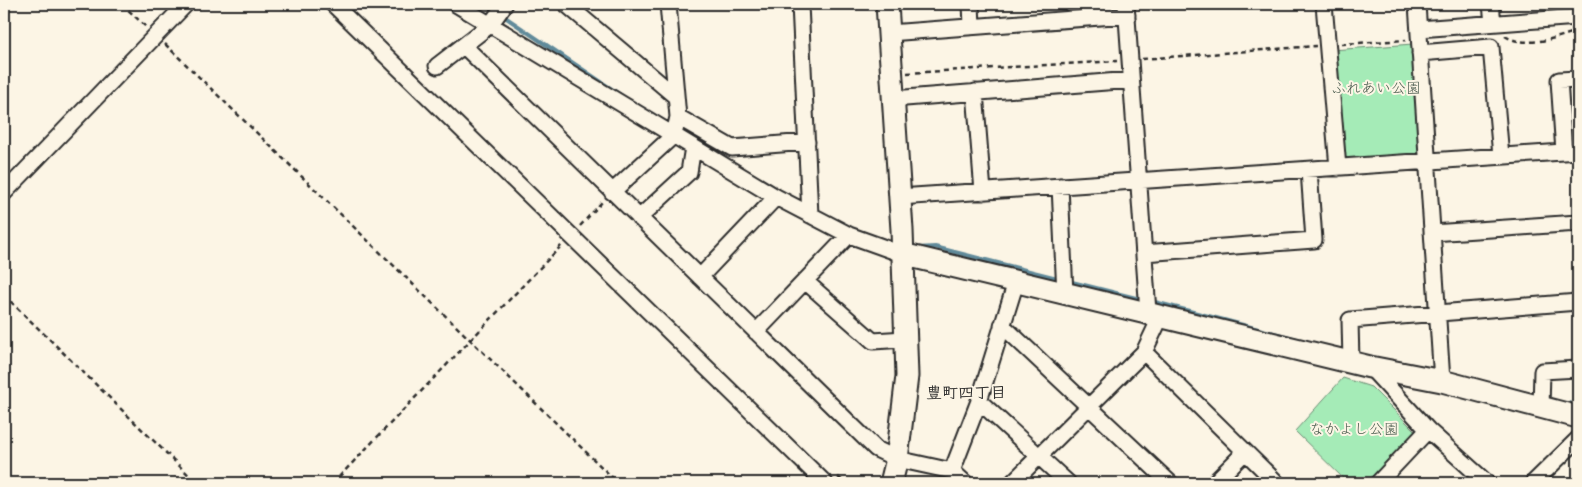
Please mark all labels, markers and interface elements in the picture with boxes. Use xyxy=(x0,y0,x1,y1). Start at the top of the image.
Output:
park label: ふれあい公園 xyxy=(1331,79,1421,98)
district label: 豊町四丁目 xyxy=(926,384,1006,403)
park label: なかよし公園 xyxy=(1309,420,1399,439)

